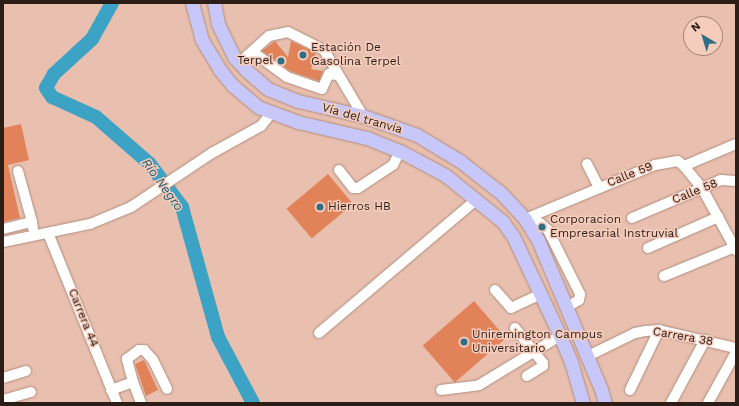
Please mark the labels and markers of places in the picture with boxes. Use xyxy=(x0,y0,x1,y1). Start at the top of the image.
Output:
place label: Estación De Gasolina Terpel xyxy=(311,41,401,69)
marker: Estación De Gasolina Terpel xyxy=(298,50,308,60)
place label: Terpel xyxy=(237,54,273,68)
marker: Terpel xyxy=(276,56,286,66)
place label: Hierros HB xyxy=(328,200,391,214)
marker: Hierros HB xyxy=(315,202,325,212)
place label: Corporacion Empresarial Instruvial xyxy=(550,213,678,241)
marker: Corporacion Empresarial Instruvial xyxy=(537,222,547,232)
place label: Uniremington Campus Universitario xyxy=(472,328,603,356)
marker: Uniremington Campus Universitario xyxy=(459,337,469,347)

